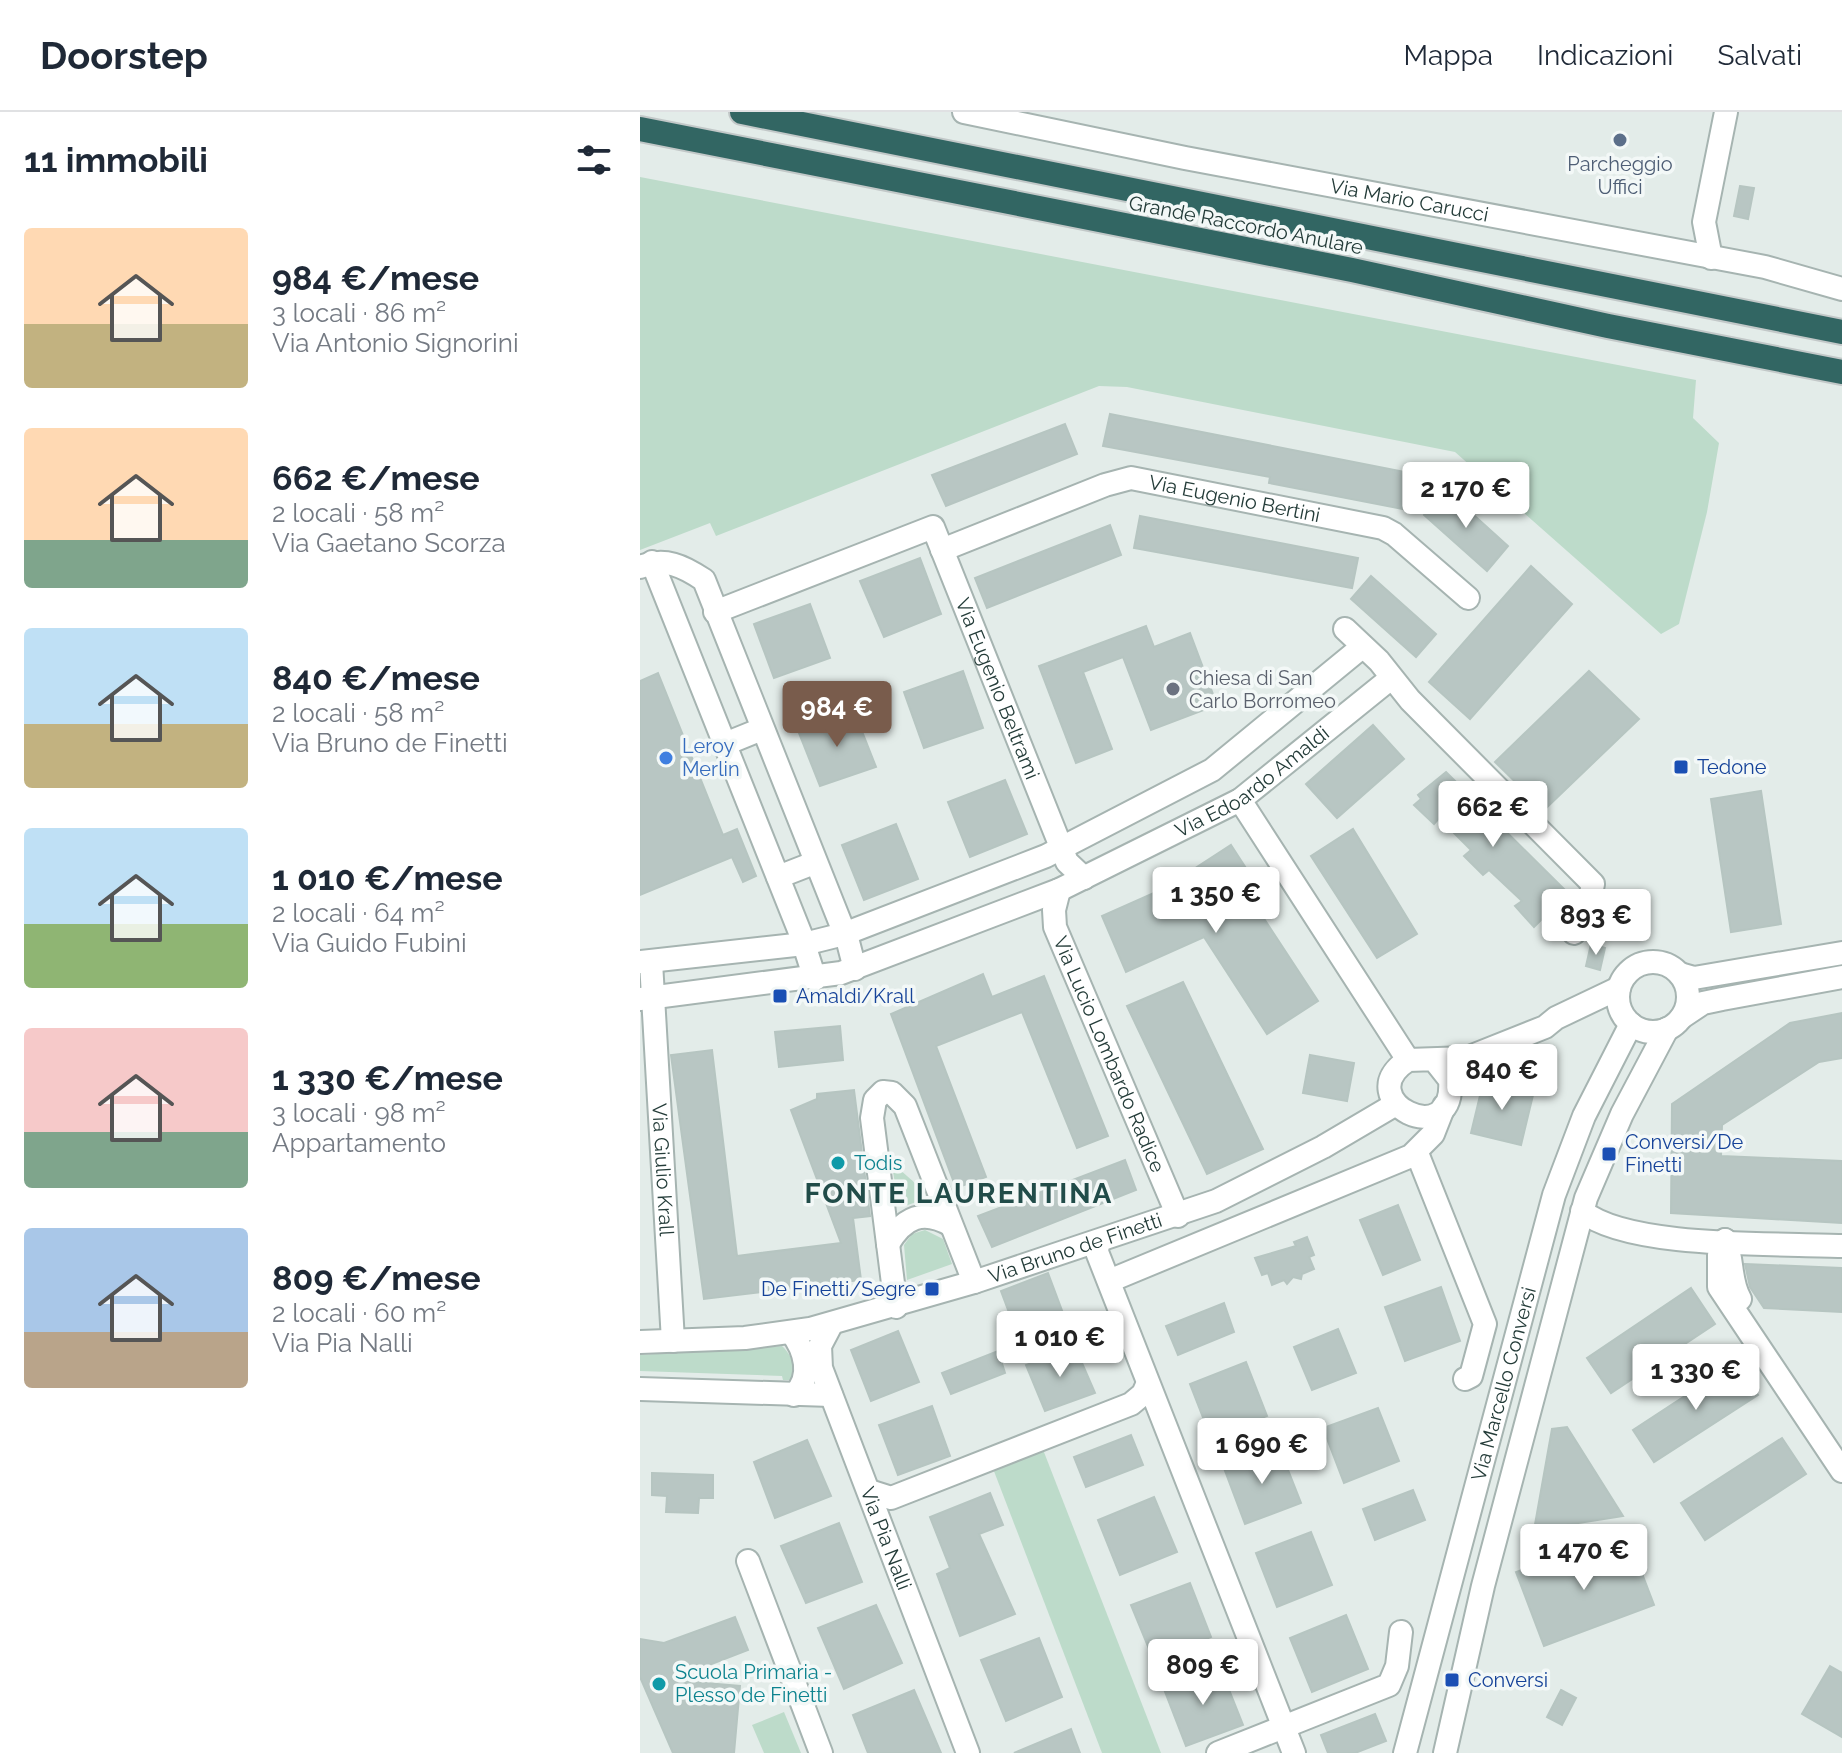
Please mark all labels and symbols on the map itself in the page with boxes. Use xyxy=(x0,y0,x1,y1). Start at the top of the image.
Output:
marker: Parcheggio Uffici xyxy=(1611,131,1629,149)
place label: Parcheggio Uffici xyxy=(1567,152,1673,199)
street label: Via Mario Carucci xyxy=(1328,174,1490,227)
street label: Grande Raccordo Anulare xyxy=(1127,191,1365,260)
pin: 2 170 € xyxy=(1392,462,1540,530)
street label: Via Eugenio Bertini xyxy=(1147,470,1322,527)
street label: Via Eugenio Beltrami xyxy=(951,595,1045,783)
place label: Chiesa di San Carlo Borromeo xyxy=(1189,666,1336,713)
marker: Chiesa di San Carlo Borromeo xyxy=(1164,680,1182,698)
pin: 984 € xyxy=(781,681,893,749)
street label: Via Edoardo Amaldi xyxy=(1171,721,1334,842)
place label: Leroy Merlin xyxy=(682,734,740,781)
marker: Leroy Merlin xyxy=(657,749,675,767)
place label: Tedone xyxy=(1697,755,1767,779)
marker: Tedone xyxy=(1672,758,1690,776)
pin: 662 € xyxy=(1437,781,1549,849)
pin: 1 350 € xyxy=(1142,867,1290,935)
pin: 893 € xyxy=(1540,889,1652,957)
street label: Via Lucio Lombardo Radice xyxy=(1048,933,1170,1176)
place label: Amaldi/Krall xyxy=(796,984,915,1008)
marker: Amaldi/Krall xyxy=(771,987,789,1005)
pin: 840 € xyxy=(1446,1044,1558,1112)
street label: Via Giulio Krall xyxy=(647,1103,679,1237)
place label: Conversi/De Finetti xyxy=(1625,1130,1744,1177)
marker: Conversi/De Finetti xyxy=(1600,1145,1618,1163)
place label: Todis xyxy=(854,1151,902,1175)
marker: Todis xyxy=(829,1154,847,1172)
district label: FONTE LAURENTINA xyxy=(805,1177,1113,1210)
street label: Via Bruno de Finetti xyxy=(985,1208,1165,1288)
place label: De Finetti/Segre xyxy=(761,1277,916,1301)
marker: De Finetti/Segre xyxy=(923,1280,941,1298)
street label: Via Marcello Conversi xyxy=(1466,1284,1541,1484)
pin: 1 010 € xyxy=(986,1311,1134,1379)
pin: 1 330 € xyxy=(1622,1344,1770,1412)
pin: 1 690 € xyxy=(1188,1418,1336,1486)
street label: Via Pia Nalli xyxy=(855,1483,917,1593)
pin: 1 470 € xyxy=(1510,1524,1658,1592)
pin: 809 € xyxy=(1147,1639,1259,1707)
place label: Scuola Primaria - Plesso de Finetti xyxy=(675,1660,832,1707)
place label: Conversi xyxy=(1468,1668,1548,1692)
marker: Conversi xyxy=(1443,1671,1461,1689)
marker: Scuola Primaria - Plesso de Finetti xyxy=(650,1675,668,1693)

